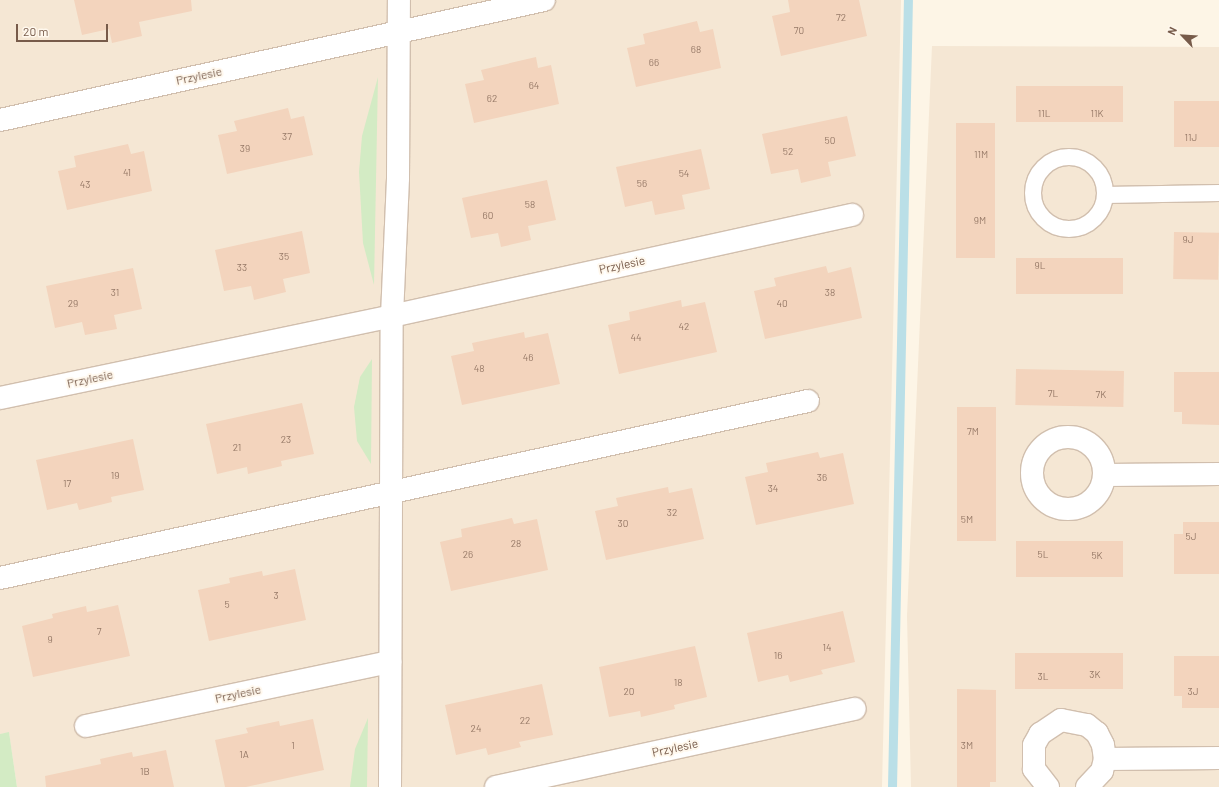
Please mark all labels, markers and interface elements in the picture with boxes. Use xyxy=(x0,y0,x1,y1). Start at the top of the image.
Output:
house number: 72 xyxy=(836,12,846,24)
scale bar xyxy=(18,16,110,42)
north arrow xyxy=(1163,16,1203,56)
text: 20 m xyxy=(23,24,49,38)
house number: 70 xyxy=(794,25,804,37)
text: N xyxy=(1164,25,1179,37)
house number: 68 xyxy=(691,44,701,56)
house number: 66 xyxy=(649,57,659,69)
street label: Przylesie xyxy=(175,64,223,88)
house number: 64 xyxy=(529,80,539,92)
house number: 62 xyxy=(487,93,497,105)
house number: 11L xyxy=(1038,108,1050,120)
house number: 11K xyxy=(1090,108,1104,120)
house number: 37 xyxy=(282,131,292,143)
house number: 11J xyxy=(1185,132,1197,144)
house number: 50 xyxy=(825,135,835,147)
house number: 39 xyxy=(240,143,250,155)
house number: 52 xyxy=(783,146,793,158)
house number: 11M xyxy=(974,149,988,161)
house number: 41 xyxy=(123,167,131,179)
house number: 54 xyxy=(679,168,689,180)
house number: 56 xyxy=(637,178,647,190)
house number: 43 xyxy=(80,179,90,191)
house number: 58 xyxy=(525,199,535,211)
house number: 60 xyxy=(483,210,493,222)
house number: 9M xyxy=(974,215,986,227)
house number: 9J xyxy=(1183,234,1193,246)
house number: 35 xyxy=(279,251,289,263)
street label: Przylesie xyxy=(598,253,646,277)
house number: 9L xyxy=(1035,260,1045,272)
house number: 33 xyxy=(237,262,247,274)
house number: 31 xyxy=(111,287,119,299)
house number: 38 xyxy=(825,287,835,299)
house number: 29 xyxy=(68,298,78,310)
house number: 40 xyxy=(776,298,788,310)
house number: 42 xyxy=(679,321,689,333)
house number: 44 xyxy=(630,332,642,344)
house number: 46 xyxy=(523,352,533,364)
house number: 48 xyxy=(474,363,484,375)
street label: Przylesie xyxy=(66,367,114,391)
house number: 7L xyxy=(1048,388,1058,400)
house number: 7K xyxy=(1096,389,1106,401)
house number: 7M xyxy=(967,426,979,438)
house number: 23 xyxy=(281,434,291,446)
house number: 21 xyxy=(233,442,241,454)
house number: 19 xyxy=(111,470,119,482)
house number: 36 xyxy=(817,472,827,484)
house number: 17 xyxy=(63,478,71,490)
house number: 34 xyxy=(768,483,778,495)
house number: 32 xyxy=(667,507,677,519)
house number: 5M xyxy=(961,514,973,526)
house number: 30 xyxy=(618,518,628,530)
house number: 5J xyxy=(1186,531,1196,543)
house number: 28 xyxy=(511,538,521,550)
house number: 26 xyxy=(463,549,473,561)
house number: 5L xyxy=(1038,549,1048,561)
house number: 5K xyxy=(1091,550,1103,562)
house number: 3 xyxy=(273,590,279,602)
house number: 5 xyxy=(224,599,230,611)
house number: 7 xyxy=(97,626,101,638)
house number: 9 xyxy=(47,634,53,646)
house number: 14 xyxy=(822,642,832,654)
house number: 16 xyxy=(774,650,782,662)
house number: 3K xyxy=(1089,669,1101,681)
house number: 3L xyxy=(1038,671,1048,683)
house number: 18 xyxy=(674,677,682,689)
street label: Przylesie xyxy=(214,682,262,706)
house number: 20 xyxy=(623,686,635,698)
house number: 3J xyxy=(1188,686,1198,698)
house number: 22 xyxy=(520,715,530,727)
house number: 24 xyxy=(471,723,481,735)
street label: Przylesie xyxy=(651,736,699,760)
house number: 1 xyxy=(291,740,295,752)
house number: 3M xyxy=(961,740,973,752)
house number: 1A xyxy=(239,749,249,761)
house number: 1B xyxy=(140,766,150,778)

